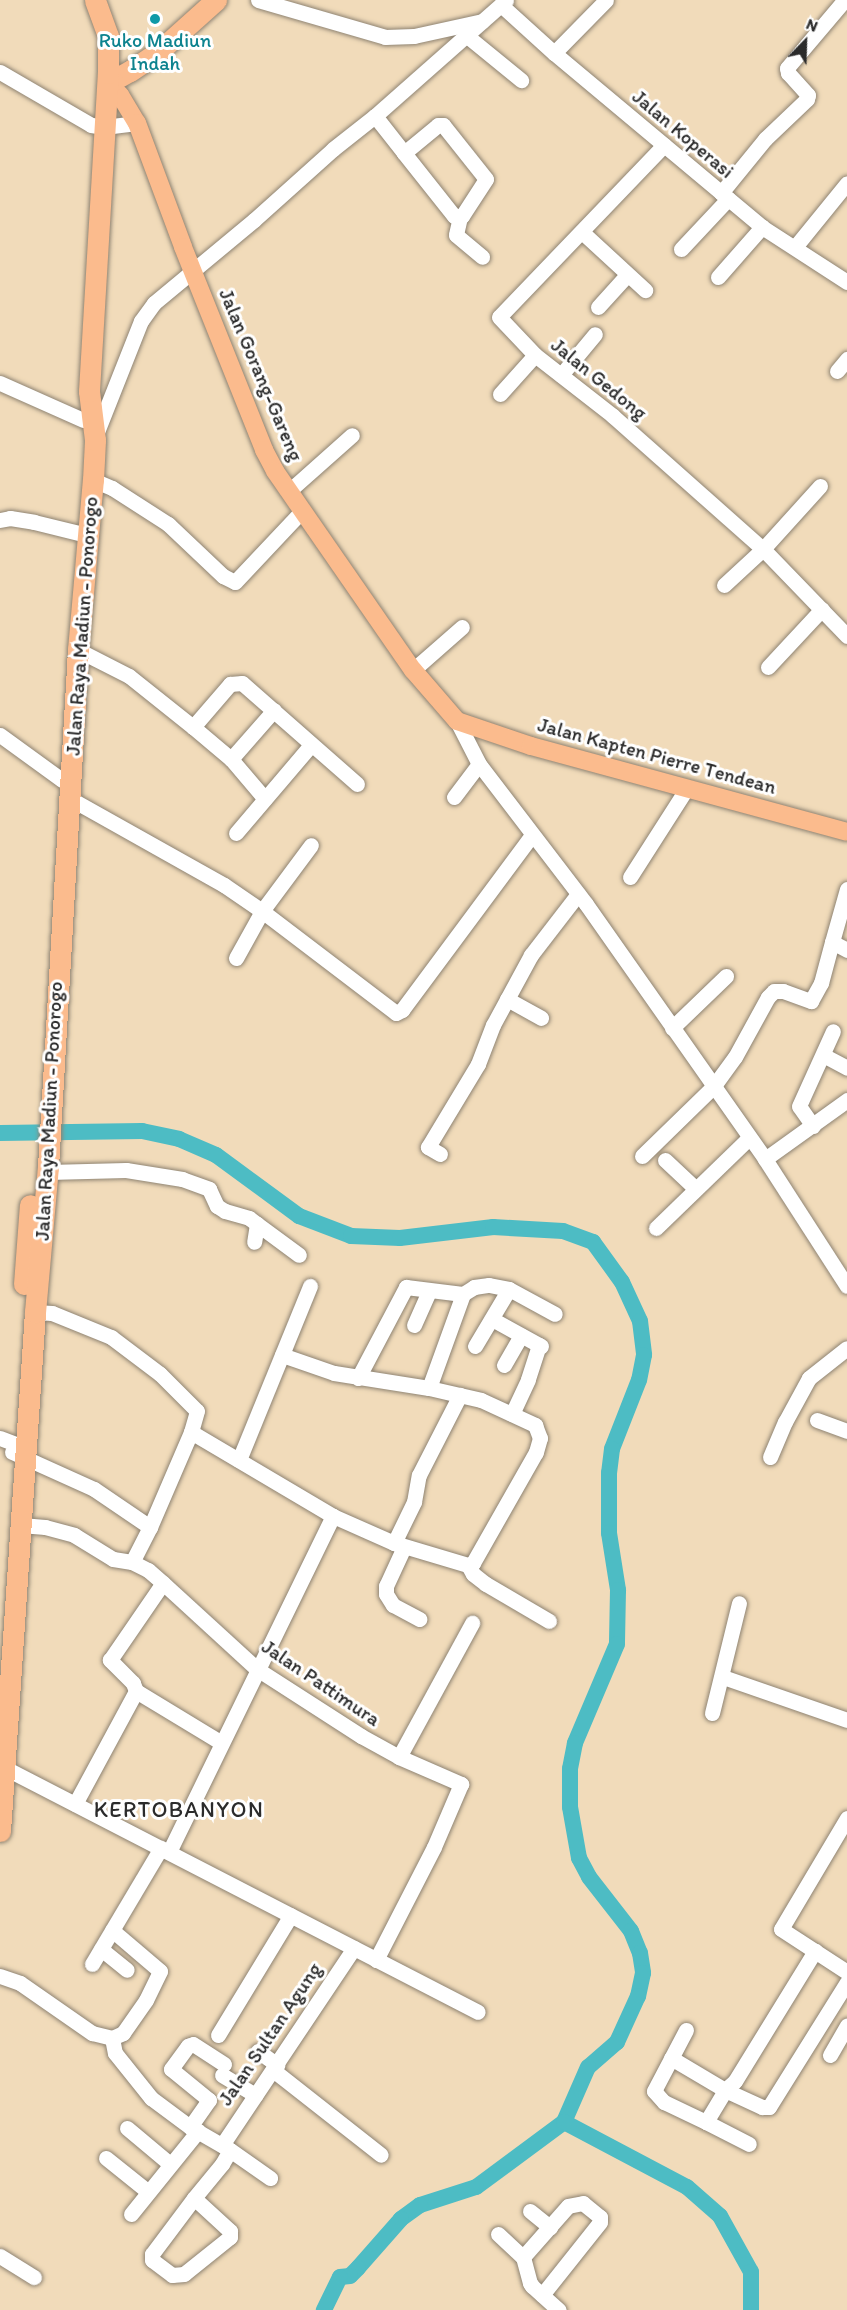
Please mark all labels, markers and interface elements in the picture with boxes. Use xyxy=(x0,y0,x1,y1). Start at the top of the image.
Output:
marker: Ruko Madiun Indah xyxy=(148,12,162,26)
north arrow xyxy=(775,12,835,72)
text: N xyxy=(804,14,821,36)
place label: Ruko Madiun Indah xyxy=(99,28,211,75)
street label: Jalan Koperasi xyxy=(627,84,739,184)
street label: Jalan Gorang-Gareng xyxy=(214,286,308,464)
street label: Jalan Gedong xyxy=(546,333,652,425)
street label: Jalan Raya Madiun - Ponorogo xyxy=(61,496,103,756)
street label: Jalan Kapten Pierre Tendean xyxy=(536,713,778,799)
street label: Jalan Raya Madiun - Ponorogo xyxy=(30,981,68,1241)
street label: Jalan Pattimura xyxy=(258,1635,384,1731)
district label: KERTOBANYON xyxy=(93,1797,265,1823)
street label: Jalan Sultan Agung xyxy=(213,1958,327,2110)

